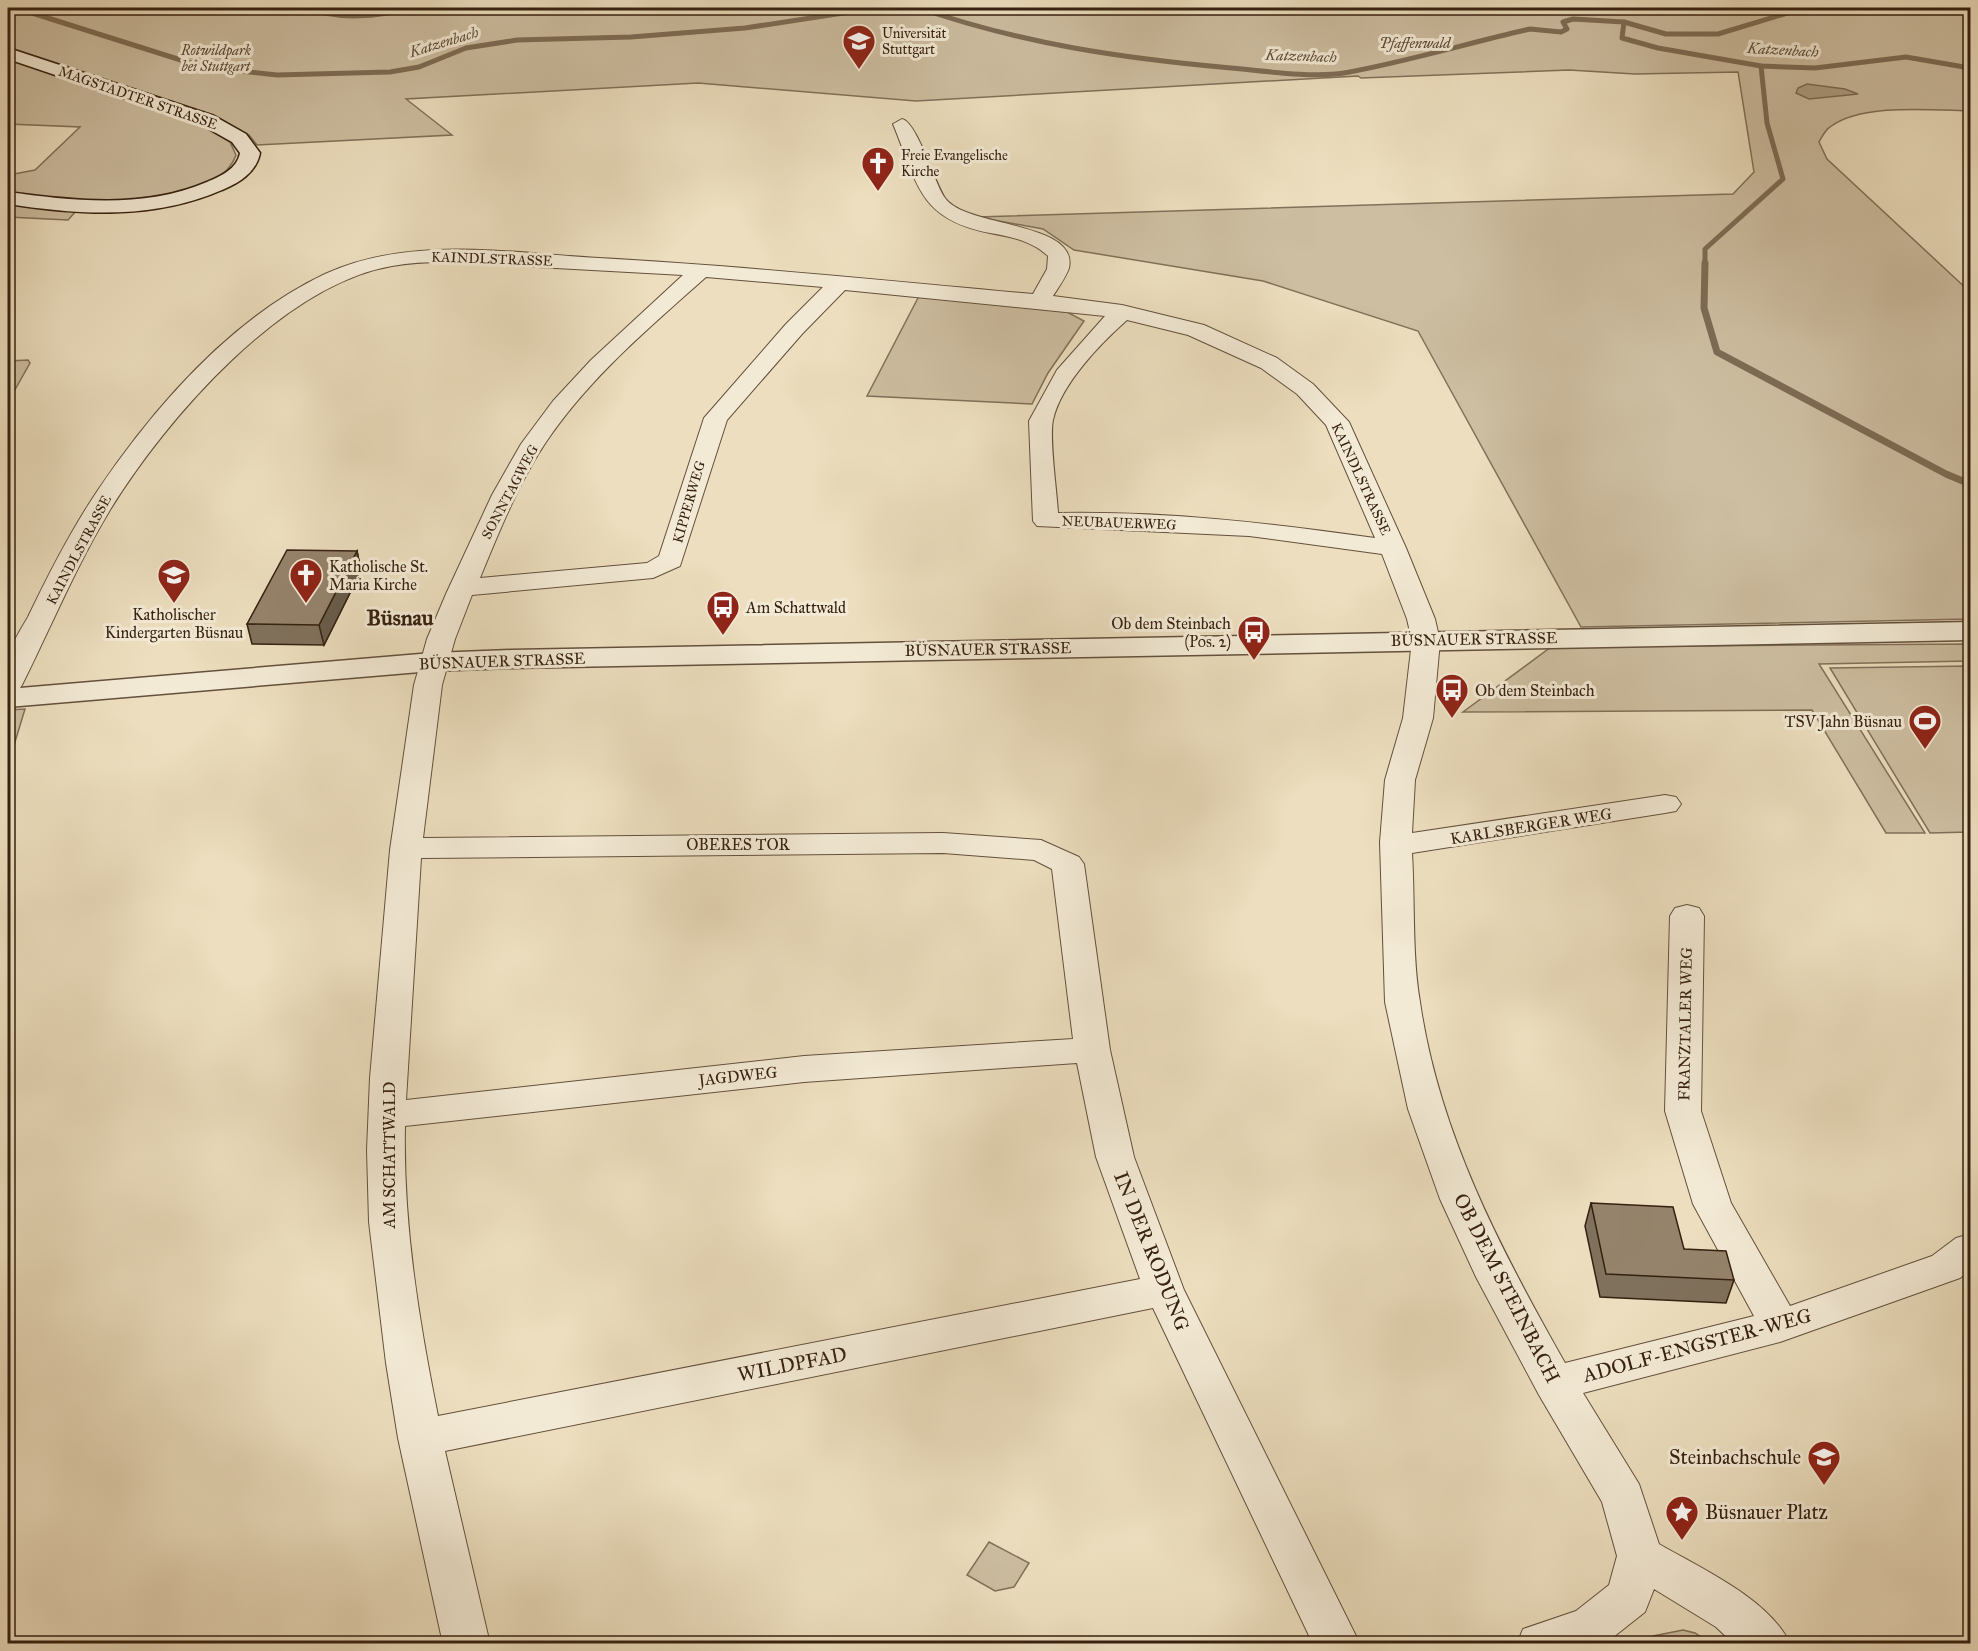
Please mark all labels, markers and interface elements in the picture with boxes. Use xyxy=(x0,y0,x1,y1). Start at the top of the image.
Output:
water label: Katzenbach xyxy=(406,23,481,61)
school or university icon: Universität Stuttgart xyxy=(841,23,877,70)
place label: Universität Stuttgart xyxy=(882,25,946,58)
park label: Pfaffenwald xyxy=(1379,35,1452,52)
water label: Katzenbach xyxy=(1746,39,1820,61)
park label: Rotwildpark bei Stuttgart xyxy=(180,42,252,75)
water label: Katzenbach xyxy=(1264,46,1338,66)
street label: MAGSTADTER STRASSE xyxy=(56,63,220,133)
church icon: Freie Evangelische Kirche xyxy=(860,145,896,192)
place label: Freie Evangelische Kirche xyxy=(901,147,1008,180)
street label: KAINDLSTRASSE xyxy=(431,248,553,270)
street label: KAINDLSTRASSE xyxy=(1328,420,1394,538)
street label: SONNTAGWEG xyxy=(478,442,542,542)
street label: KIPPERWEG xyxy=(669,459,709,545)
street label: KAINDLSTRASSE xyxy=(43,492,115,608)
street label: NEUBAUERWEG xyxy=(1061,513,1177,533)
school or university icon: Katholischer Kindergarten Büsnau xyxy=(156,557,192,604)
church icon: Katholische St. Maria Kirche xyxy=(288,557,324,604)
place label: Katholische St. Maria Kirche xyxy=(329,557,428,594)
bus stop icon: Am Schattwald xyxy=(705,589,741,636)
place label: Am Schattwald xyxy=(745,598,846,617)
district label: Büsnau xyxy=(366,604,434,631)
place label: Katholischer Kindergarten Büsnau xyxy=(105,605,244,643)
place label: Ob dem Steinbach (Pos. 2) xyxy=(1111,614,1231,652)
bus stop icon: Ob dem Steinbach (Pos. 2) xyxy=(1236,614,1272,661)
street label: BÜSNAUER STRASSE xyxy=(1391,627,1557,650)
street label: BÜSNAUER STRASSE xyxy=(905,637,1071,660)
street label: BÜSNAUER STRASSE xyxy=(418,648,586,673)
bus stop icon: Ob dem Steinbach xyxy=(1434,672,1470,719)
place label: Ob dem Steinbach xyxy=(1475,681,1595,700)
sports icon: TSV Jahn Büsnau xyxy=(1907,703,1943,750)
place label: TSV Jahn Büsnau xyxy=(1785,712,1902,732)
street label: KARLSBERGER WEG xyxy=(1449,804,1613,848)
street label: OBERES TOR xyxy=(686,835,791,854)
street label: FRANZTALER WEG xyxy=(1674,947,1696,1101)
street label: JAGDWEG xyxy=(696,1062,779,1091)
street label: AM SCHATTWALD xyxy=(380,1082,399,1229)
street label: IN DER RODUNG xyxy=(1109,1168,1195,1334)
street label: OB DEM STEINBACH xyxy=(1449,1189,1565,1387)
street label: ADOLF-ENGSTER-WEG xyxy=(1579,1303,1814,1387)
street label: WILDPFAD xyxy=(735,1342,849,1386)
school or university icon: Steinbachschule xyxy=(1806,1439,1842,1486)
place label: Steinbachschule xyxy=(1669,1445,1801,1469)
place icon: Büsnauer Platz xyxy=(1664,1494,1700,1541)
place label: Büsnauer Platz xyxy=(1705,1500,1828,1524)

